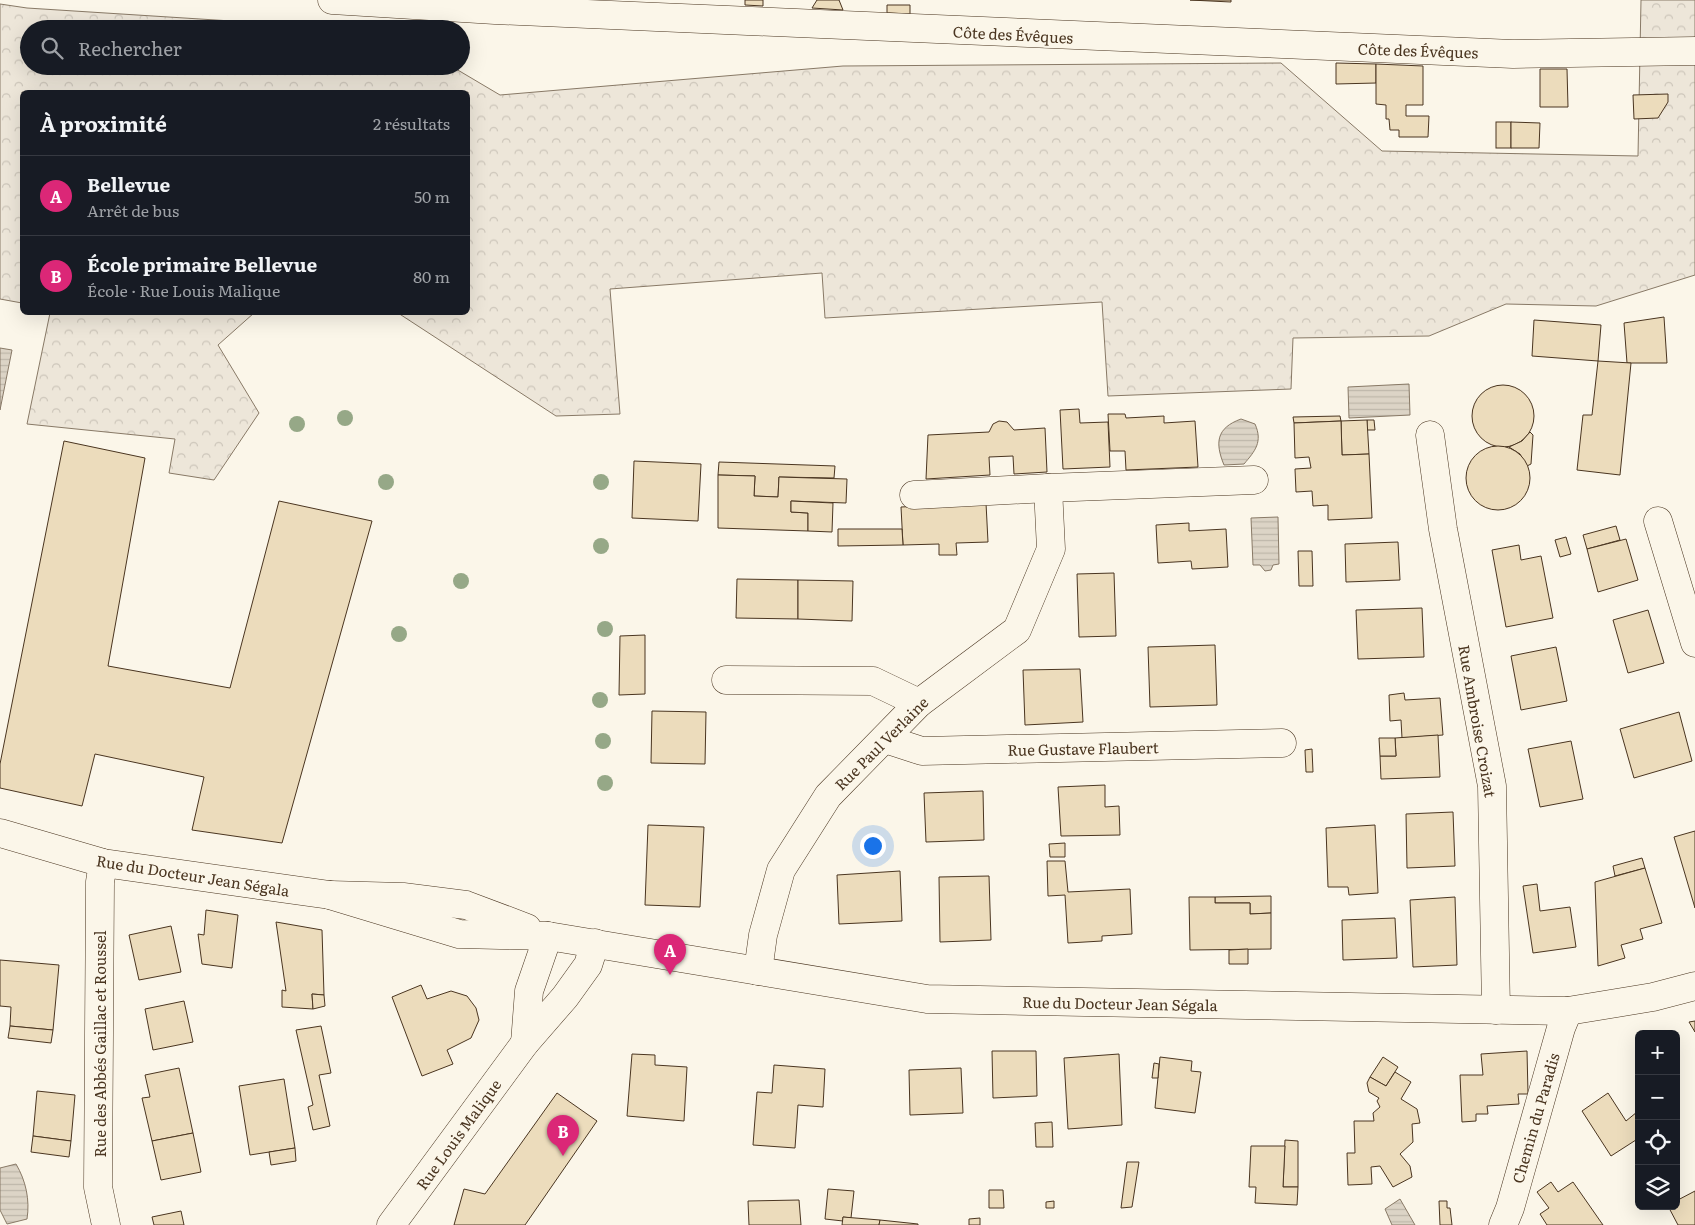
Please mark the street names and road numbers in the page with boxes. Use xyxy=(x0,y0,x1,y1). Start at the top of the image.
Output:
street label: Côte des Évêques xyxy=(952,19,1074,49)
street label: Côte des Évêques xyxy=(1357,36,1479,64)
street label: Rue Ambroise Croizat xyxy=(1453,643,1503,799)
street label: Rue Paul Verlaine xyxy=(829,691,933,795)
street label: Rue Gustave Flaubert xyxy=(1007,735,1159,761)
street label: Rue du Docteur Jean Ségala xyxy=(95,848,292,902)
street label: Rue des Abbés Gaillac et Roussel xyxy=(88,931,111,1157)
street label: Rue du Docteur Jean Ségala xyxy=(1022,990,1219,1016)
street label: Chemin du Paradis xyxy=(1505,1050,1565,1186)
street label: Rue Louis Malique xyxy=(410,1074,506,1194)

